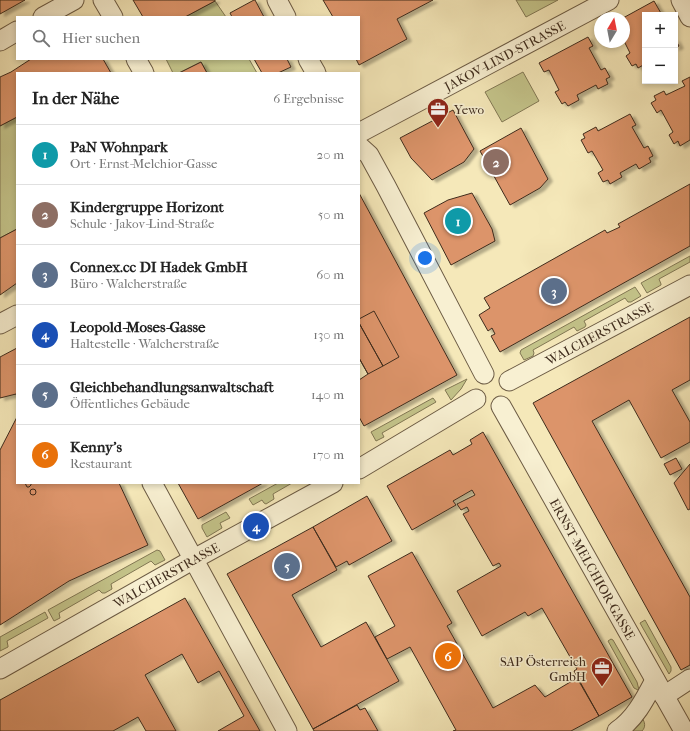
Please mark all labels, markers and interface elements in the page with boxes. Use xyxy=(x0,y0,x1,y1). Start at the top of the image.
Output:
north arrow xyxy=(594,12,630,48)
map controls xyxy=(642,12,678,84)
button: + xyxy=(642,12,678,48)
search box xyxy=(16,16,360,60)
street label: JAKOV-LIND-STRASSE xyxy=(441,17,568,94)
icon: search xyxy=(30,27,52,49)
text: Hier suchen xyxy=(62,29,140,47)
button: − xyxy=(642,48,678,84)
text: In der Nähe xyxy=(32,88,119,108)
text: 6 Ergebnisse xyxy=(273,91,344,106)
office icon: Yewo xyxy=(425,96,451,129)
place label: Yewo xyxy=(453,102,484,117)
text: PaN Wohnpark xyxy=(70,138,168,156)
text: 1 xyxy=(43,147,47,162)
text: 20 m xyxy=(317,147,344,162)
pin: 2 xyxy=(483,147,509,177)
text: Ort · Ernst-Melchior-Gasse xyxy=(70,156,218,171)
text: Kindergruppe Horizont xyxy=(70,198,224,216)
pin: 1 xyxy=(445,206,471,236)
text: 2 xyxy=(42,207,48,222)
text: 50 m xyxy=(318,207,344,222)
text: Schule · Jakov-Lind-Straße xyxy=(70,216,214,231)
your location xyxy=(415,248,435,268)
text: Connex.cc DI Hadek GmbH xyxy=(70,258,248,276)
text: 3 xyxy=(42,267,48,282)
text: 60 m xyxy=(316,267,344,282)
text: Büro · Walcherstraße xyxy=(70,276,187,291)
pin: 3 xyxy=(541,276,567,306)
street label: WALCHERSTRASSE xyxy=(542,299,655,368)
text: Leopold-Moses-Gasse xyxy=(70,318,205,336)
text: 4 xyxy=(41,327,49,342)
text: 130 m xyxy=(313,327,344,342)
text: Haltestelle · Walcherstraße xyxy=(70,336,219,351)
text: Gleichbehandlungsanwaltschaft xyxy=(70,378,274,396)
text: 5 xyxy=(42,387,48,402)
text: 140 m xyxy=(311,387,344,402)
text: Öffentliches Gebäude xyxy=(70,396,190,411)
text: Kenny's xyxy=(70,438,122,456)
text: 6 xyxy=(41,447,49,462)
text: 170 m xyxy=(312,447,344,462)
text: Restaurant xyxy=(70,456,132,471)
street label: ERNST-MELCHIOR-GASSE xyxy=(547,496,638,642)
pin: 4 xyxy=(243,511,269,541)
street label: WALCHERSTRASSE xyxy=(110,539,222,611)
pin: 5 xyxy=(274,551,300,581)
pin: 6 xyxy=(435,641,461,671)
place label: SAP Österreich GmbH xyxy=(500,654,587,684)
office icon: SAP Österreich GmbH xyxy=(589,655,615,688)

